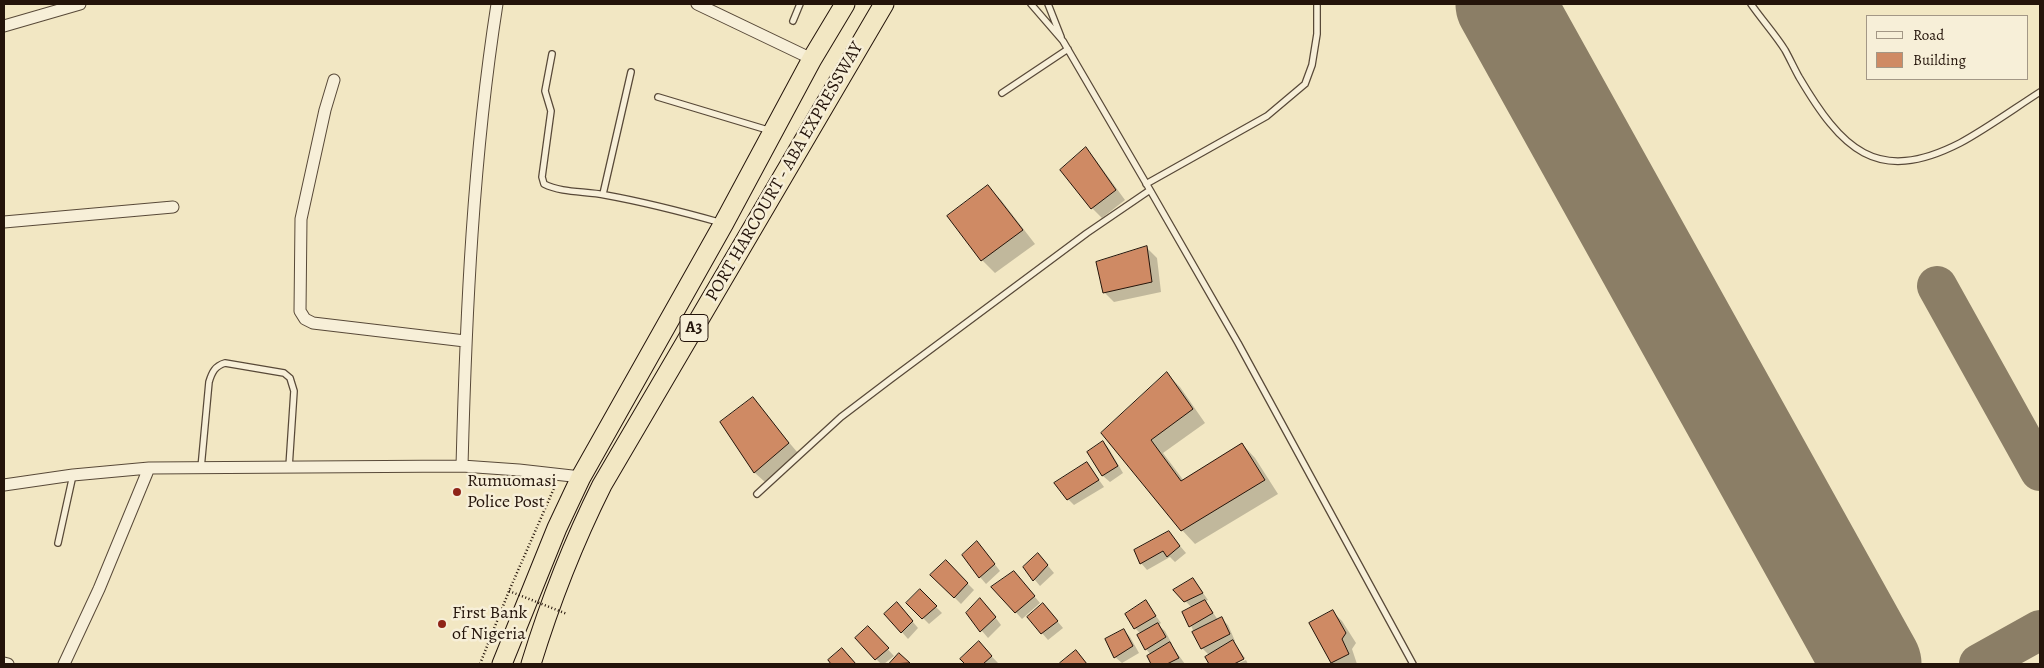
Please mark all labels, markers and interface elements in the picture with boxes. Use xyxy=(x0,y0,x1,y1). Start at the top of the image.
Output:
legend xyxy=(1866,15,2029,80)
text: Road xyxy=(1913,25,1944,45)
street label: PORT HARCOURT - ABA EXPRESSWAY xyxy=(702,38,868,306)
text: Building xyxy=(1913,50,1966,70)
road number: A3 xyxy=(680,314,708,342)
place label: Rumuomasi Police Post xyxy=(467,471,557,514)
marker: Rumuomasi Police Post xyxy=(451,486,463,498)
place label: First Bank of Nigeria xyxy=(452,603,528,646)
marker: First Bank of Nigeria xyxy=(436,618,448,630)

